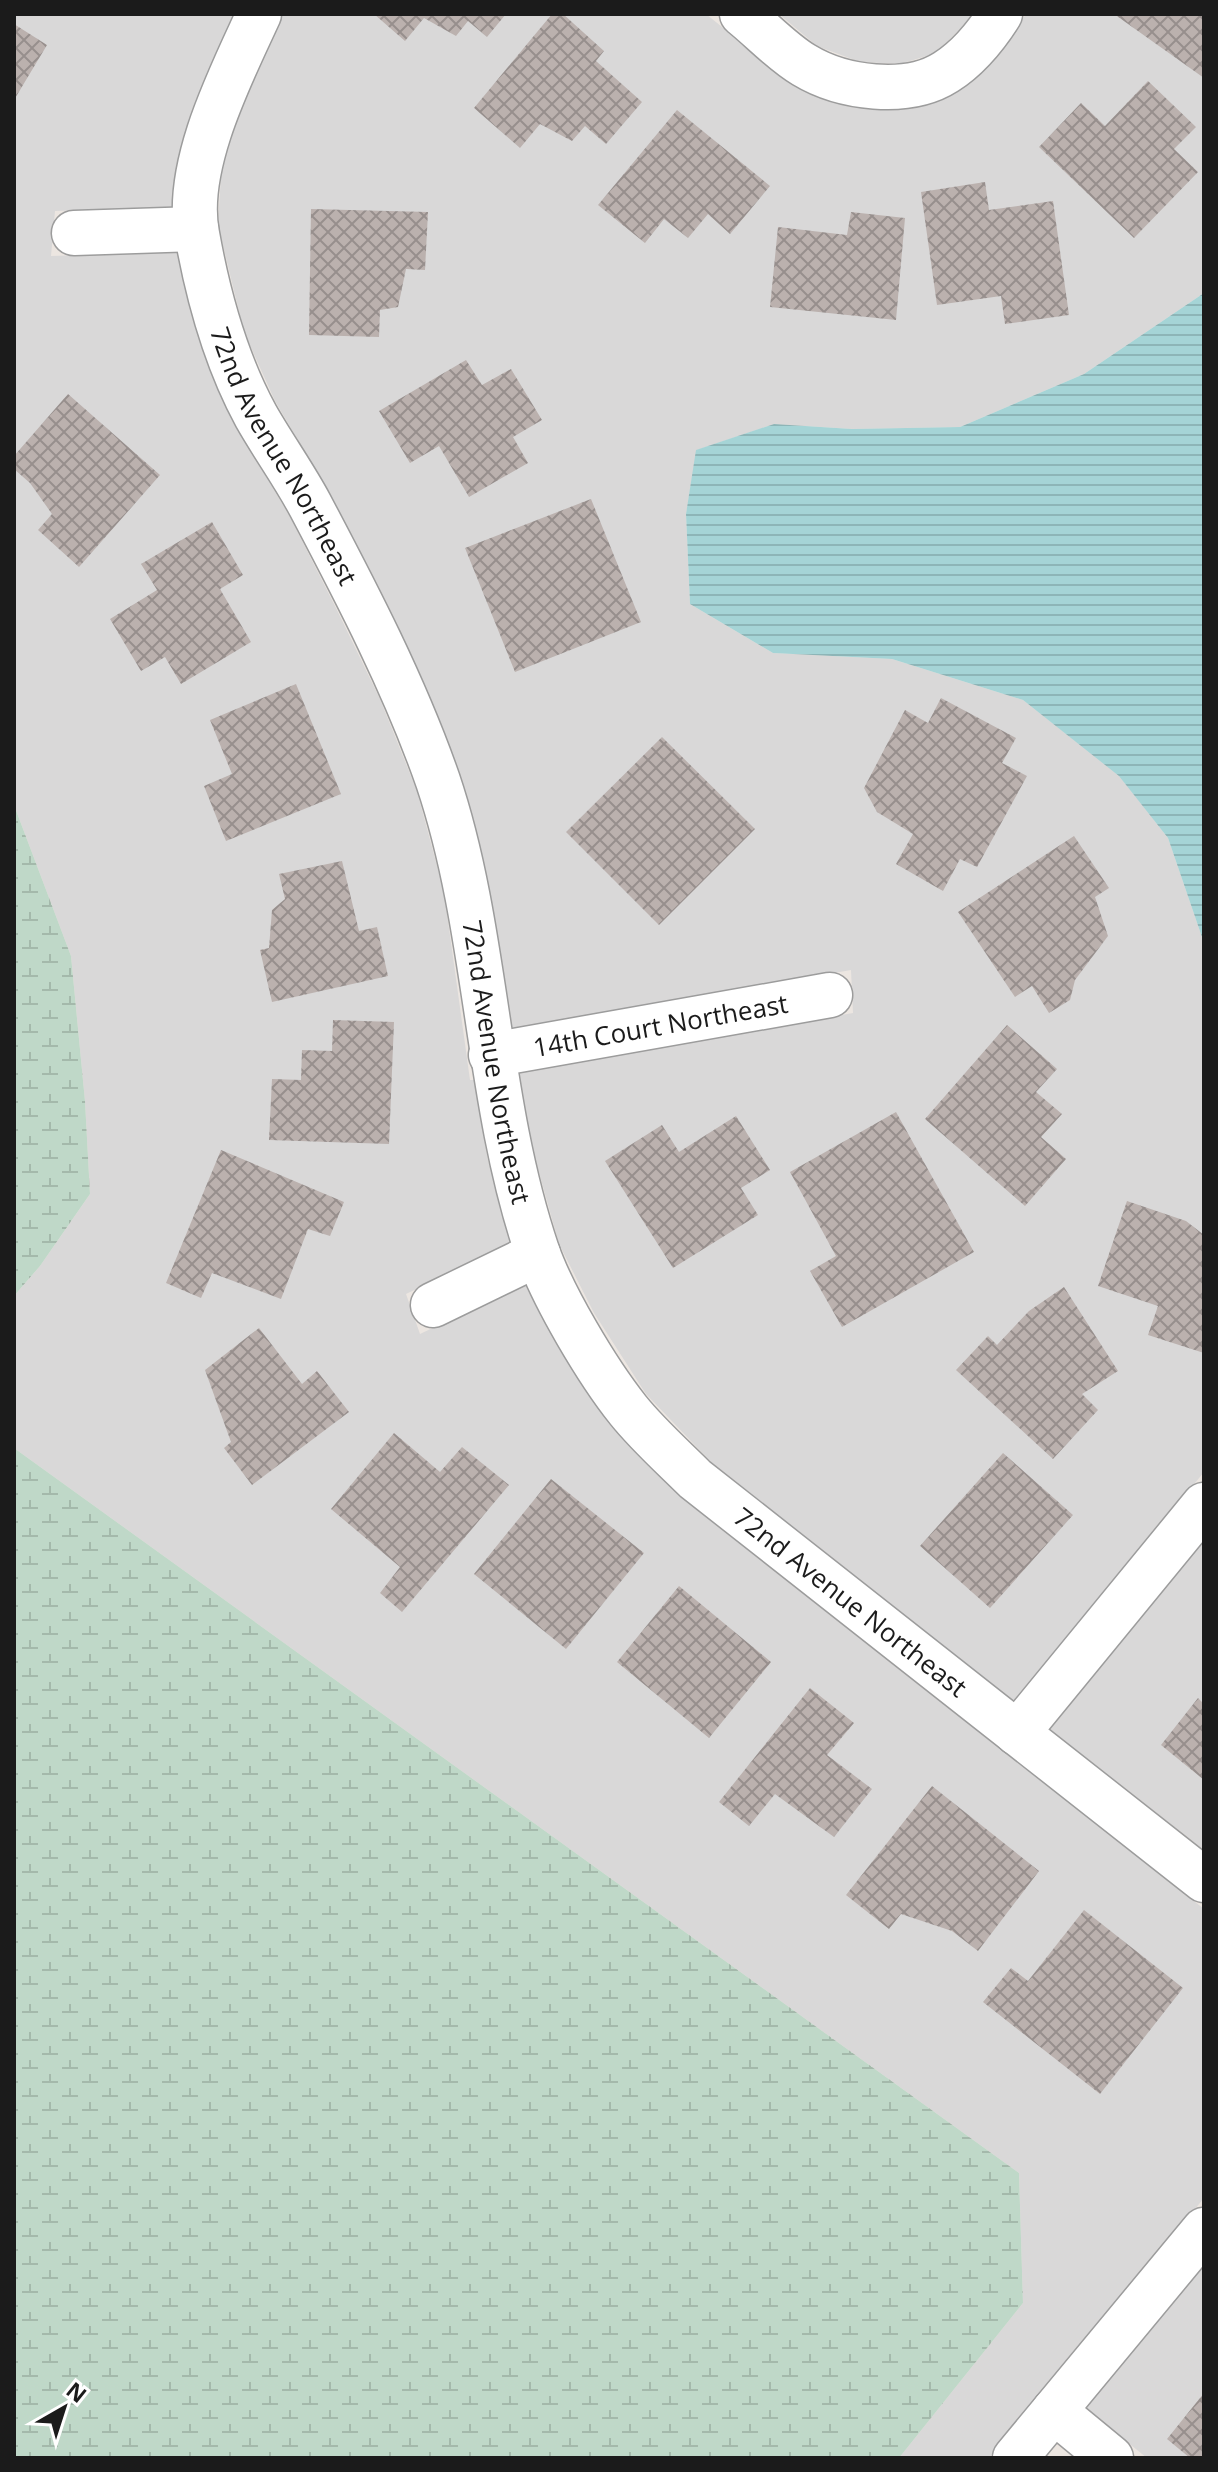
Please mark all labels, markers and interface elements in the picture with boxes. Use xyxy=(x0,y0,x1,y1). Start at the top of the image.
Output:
street label: 72nd Avenue Northeast xyxy=(202,322,367,591)
street label: 72nd Avenue Northeast xyxy=(454,917,540,1208)
street label: 14th Court Northeast xyxy=(530,985,791,1065)
street label: 72nd Avenue Northeast xyxy=(727,1499,975,1705)
north arrow xyxy=(24,2368,104,2448)
text: N xyxy=(61,2374,94,2409)

